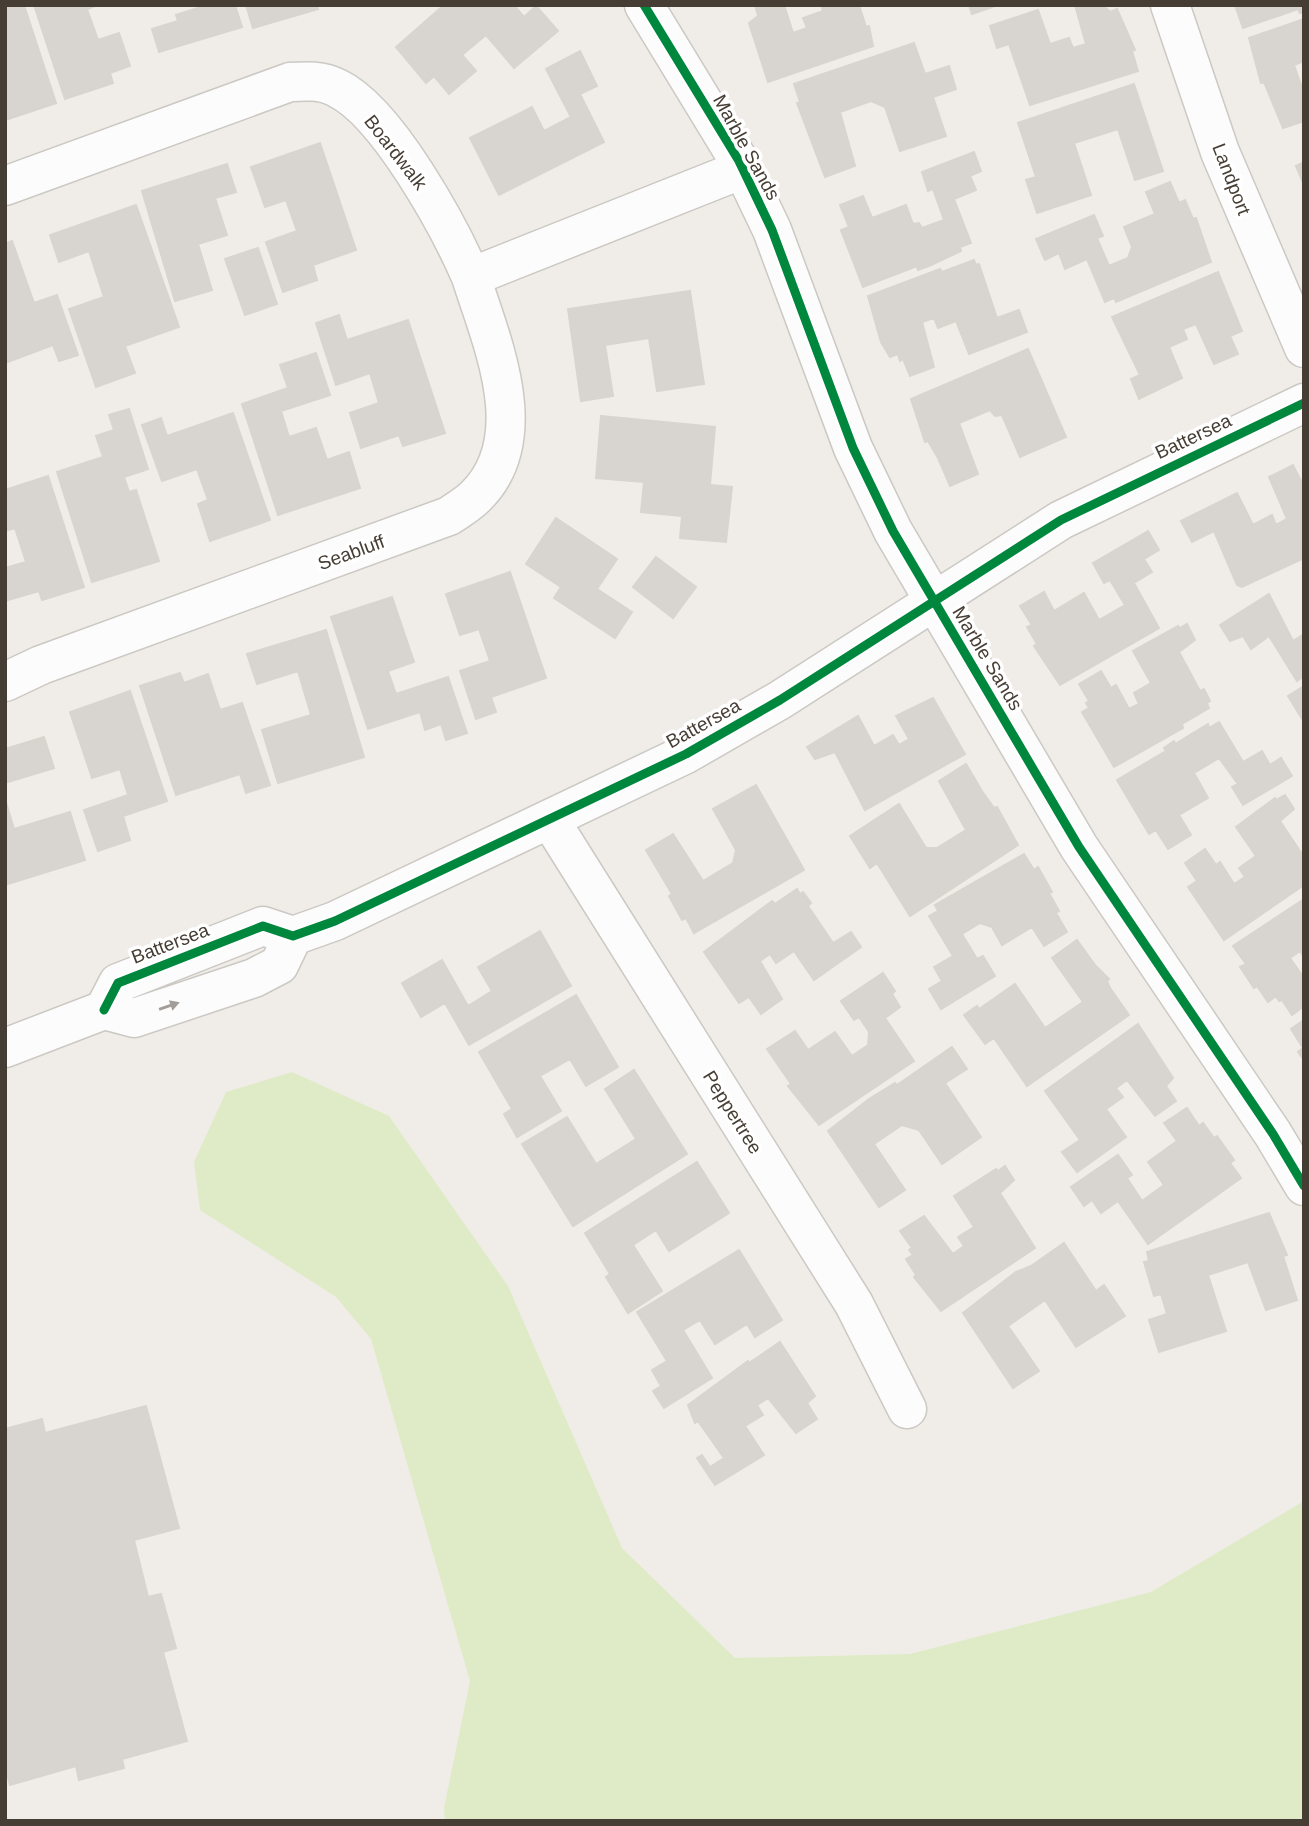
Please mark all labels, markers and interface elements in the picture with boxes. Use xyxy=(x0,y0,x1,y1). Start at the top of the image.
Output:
street label: Marble Sands xyxy=(709,91,784,204)
street label: Boardwalk xyxy=(360,111,431,194)
street label: Landport xyxy=(1208,140,1255,219)
street label: Battersea xyxy=(1152,410,1235,463)
street label: Seabluff xyxy=(315,530,388,574)
street label: Marble Sands xyxy=(948,603,1027,714)
street label: Battersea xyxy=(663,694,744,752)
street label: Battersea xyxy=(128,919,212,968)
one-way arrow xyxy=(159,1000,180,1011)
street label: Peppertree xyxy=(699,1067,766,1158)

